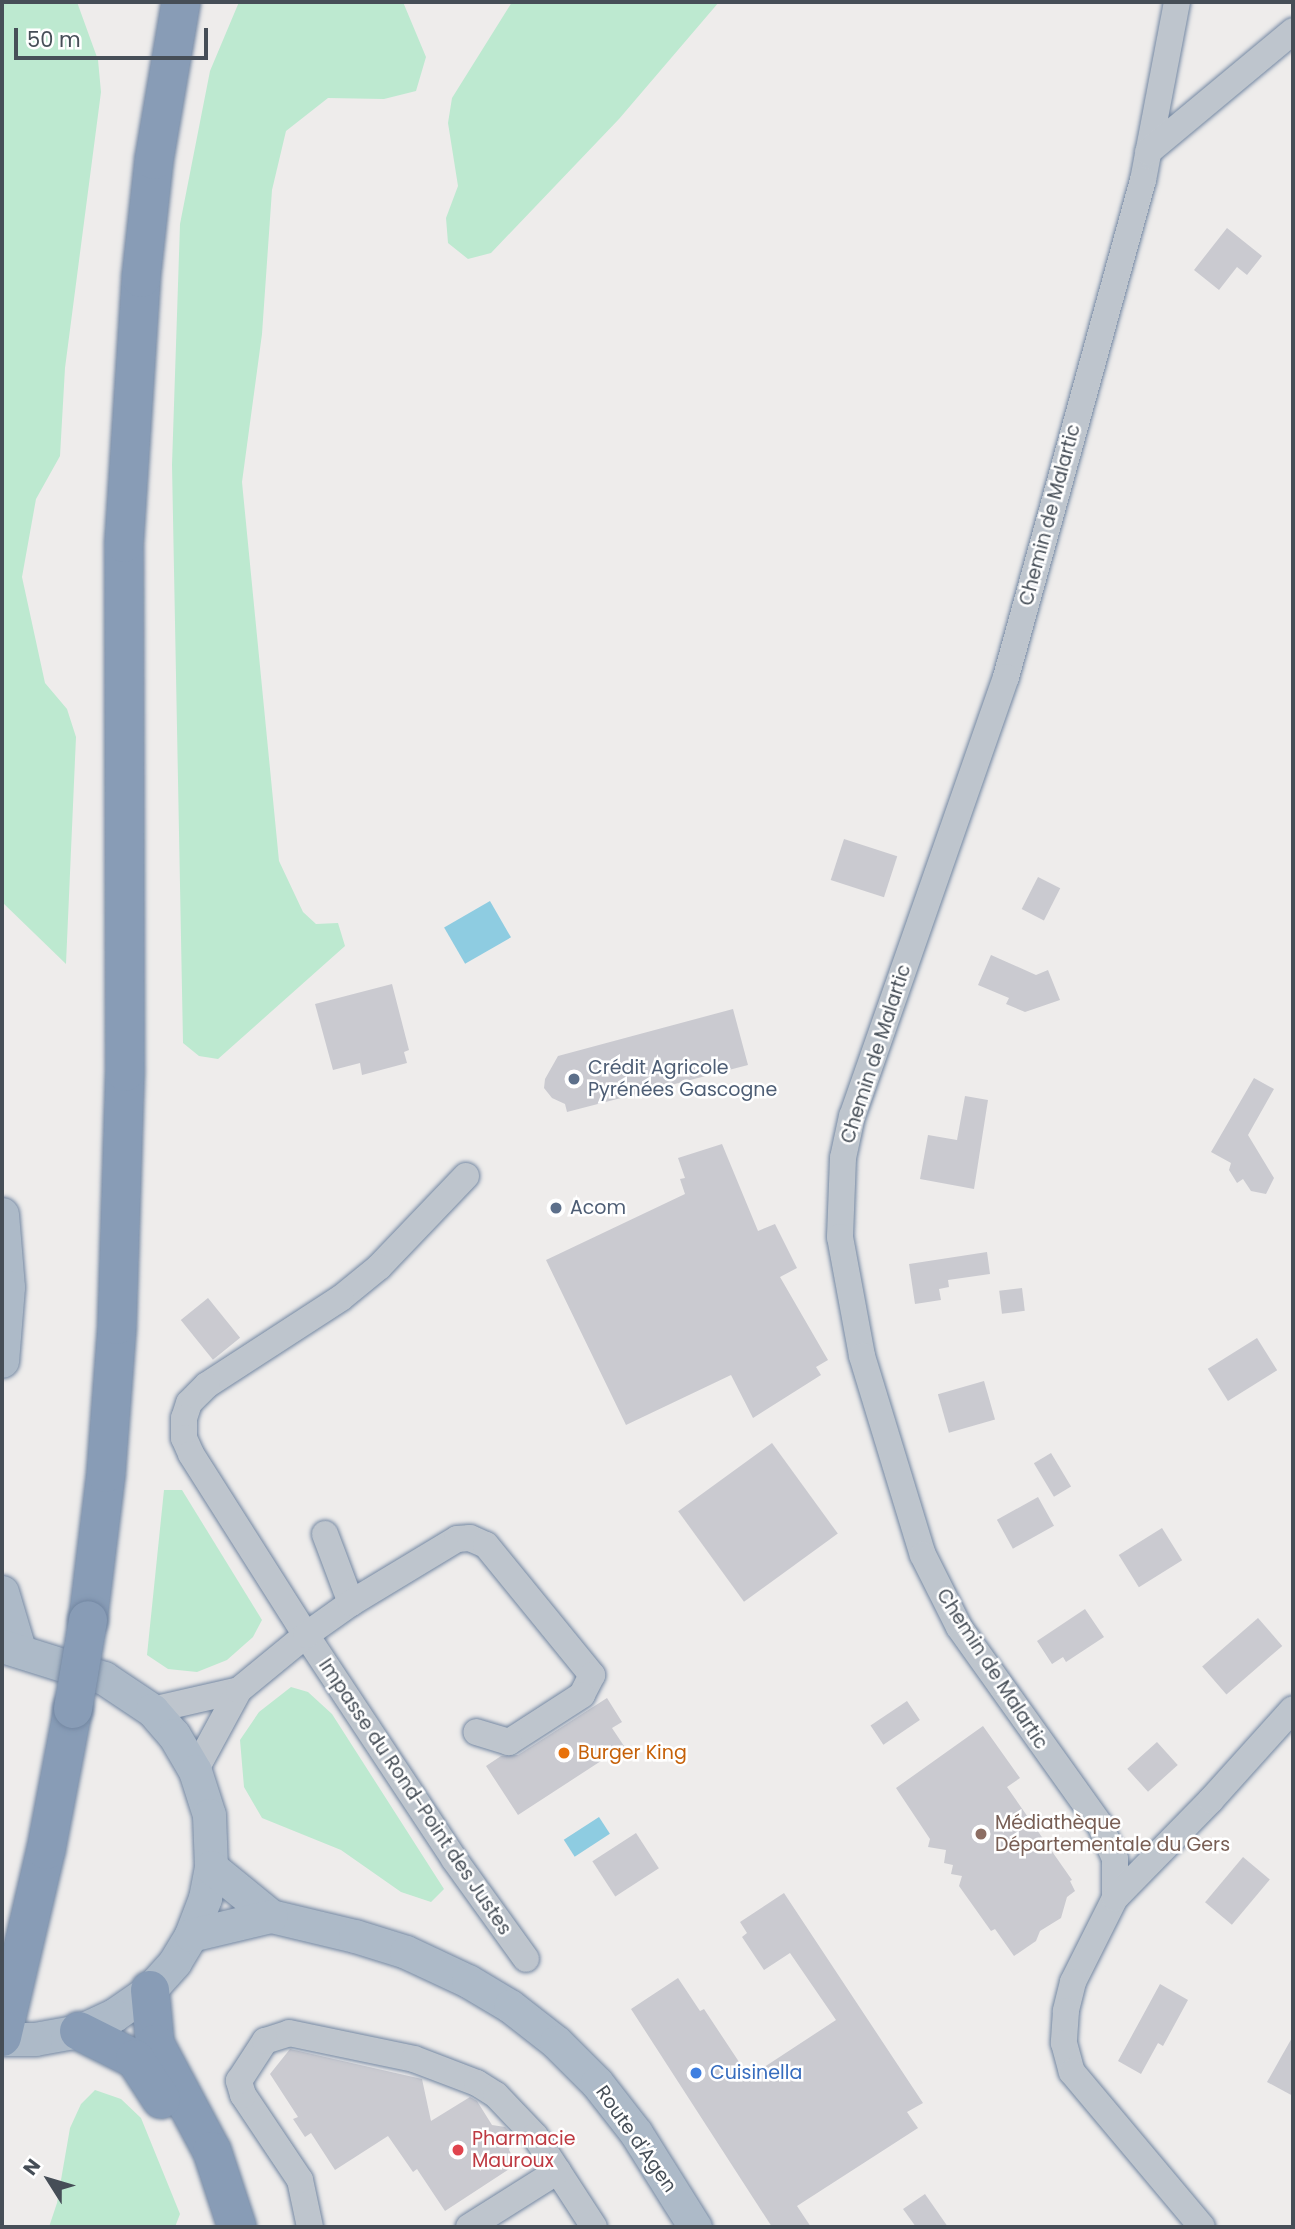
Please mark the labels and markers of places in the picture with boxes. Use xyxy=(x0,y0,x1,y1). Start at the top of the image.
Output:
place label: Crédit Agricole Pyrénées Gascogne xyxy=(588,1057,777,1101)
marker: Crédit Agricole Pyrénées Gascogne xyxy=(566,1071,582,1087)
place label: Acom xyxy=(570,1197,626,1219)
marker: Acom xyxy=(548,1200,564,1216)
place label: Burger King xyxy=(578,1742,687,1764)
marker: Burger King xyxy=(556,1745,572,1761)
place label: Médiathèque Départementale du Gers xyxy=(995,1812,1230,1856)
marker: Médiathèque Départementale du Gers xyxy=(973,1826,989,1842)
place label: Cuisinella xyxy=(710,2062,802,2084)
marker: Cuisinella xyxy=(688,2065,704,2081)
place label: Pharmacie Mauroux xyxy=(472,2128,575,2172)
marker: Pharmacie Mauroux xyxy=(450,2142,466,2158)

